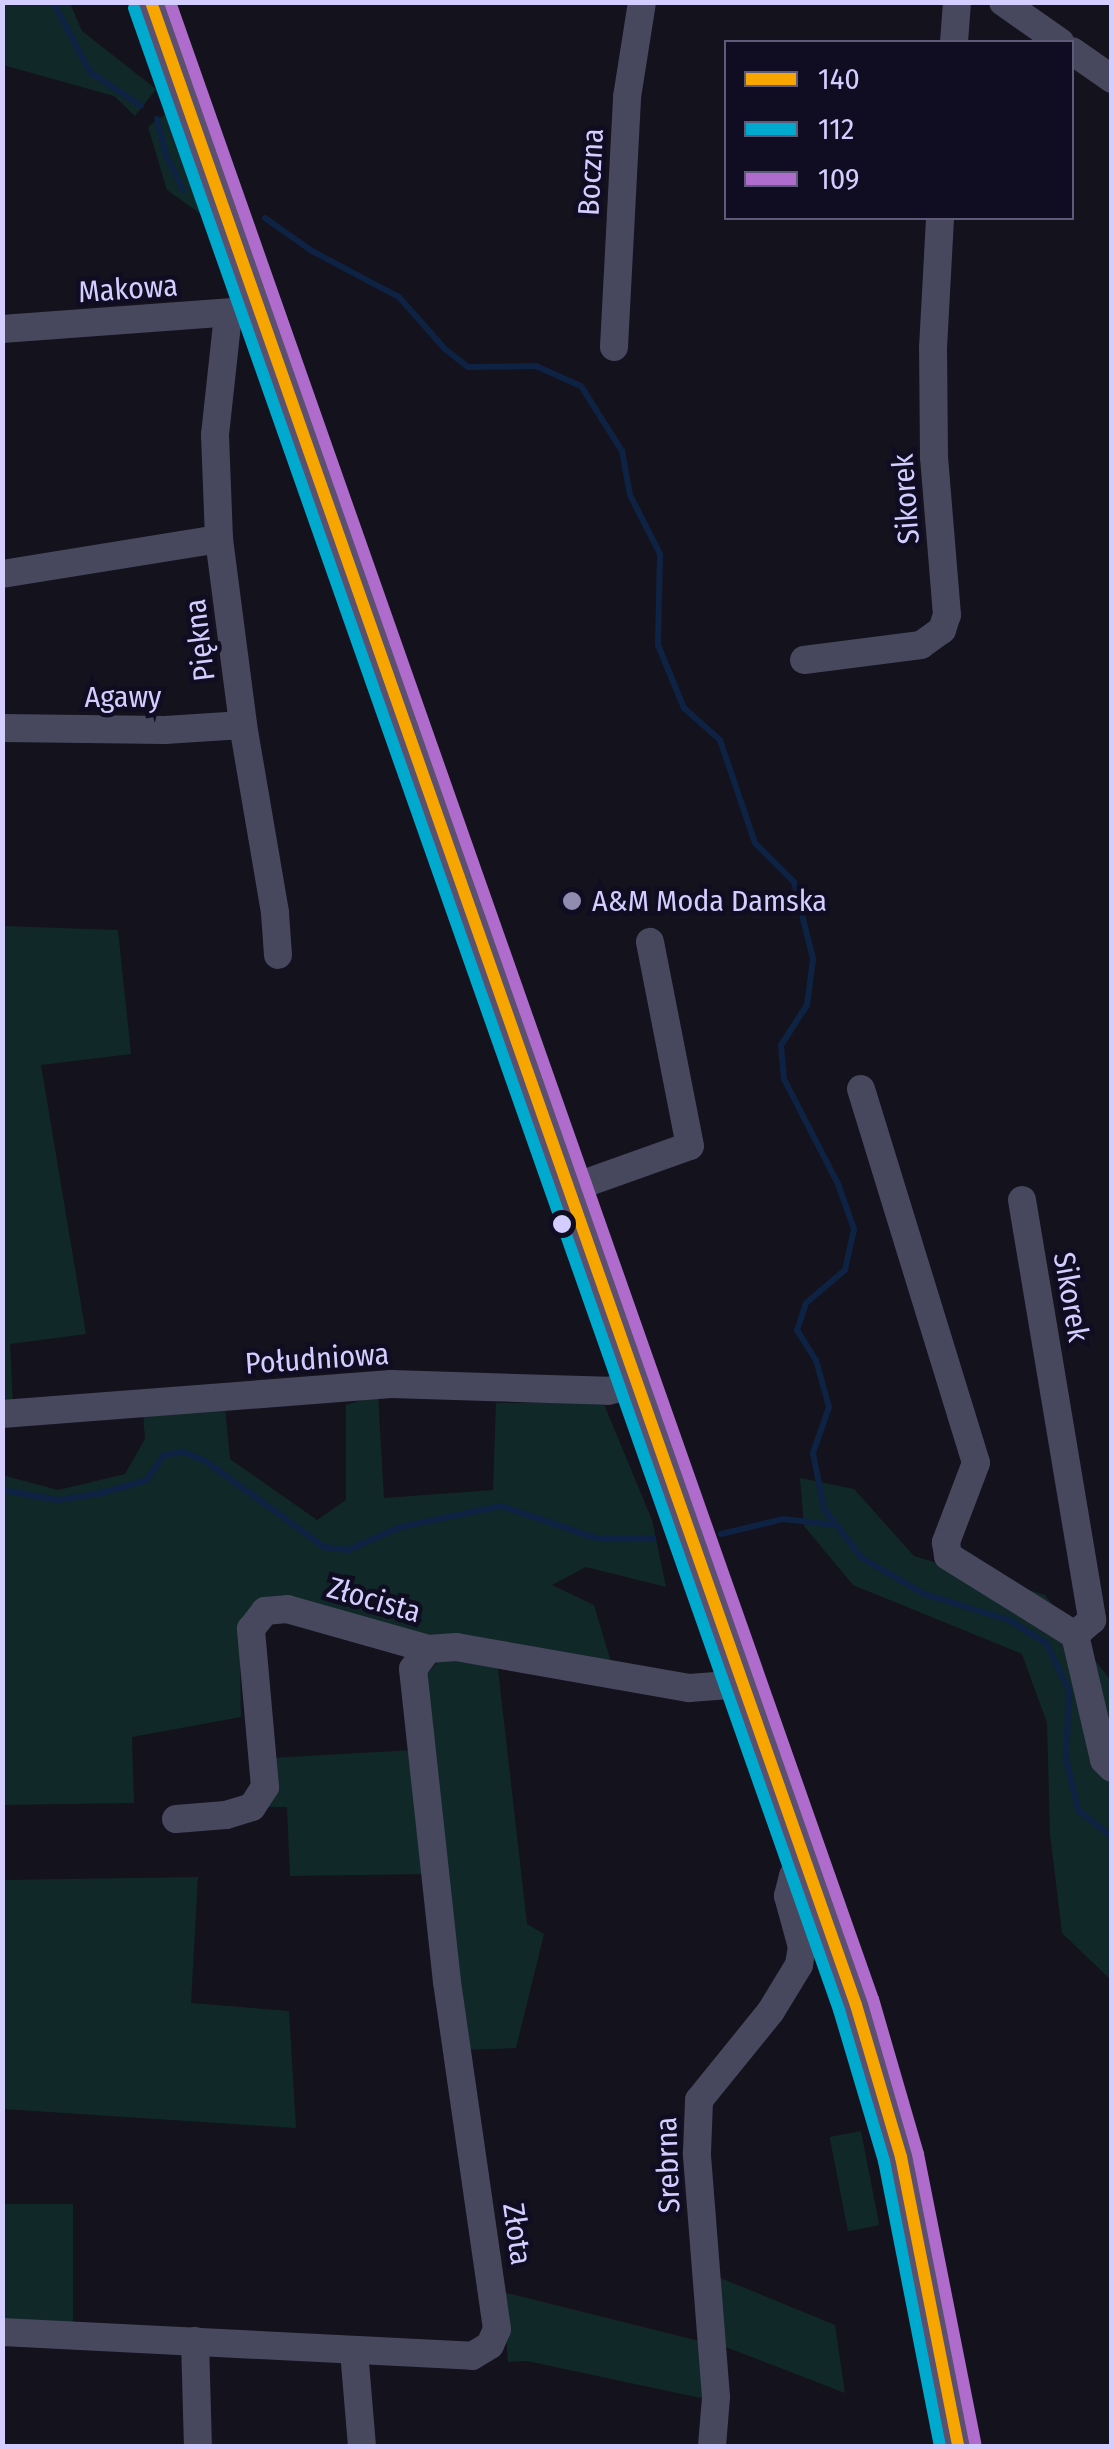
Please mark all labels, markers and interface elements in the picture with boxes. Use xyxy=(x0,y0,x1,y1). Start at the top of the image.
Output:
legend xyxy=(724,40,1074,220)
text: 140 xyxy=(818,61,860,97)
text: 112 xyxy=(818,111,854,147)
street label: Boczna xyxy=(571,127,611,217)
text: 109 xyxy=(818,161,860,197)
street label: Makowa xyxy=(77,268,179,310)
street label: Sikorek xyxy=(885,453,927,545)
street label: Piękna xyxy=(177,597,223,683)
street label: Agawy xyxy=(85,679,161,715)
place label: A&M Moda Damska xyxy=(592,883,827,919)
marker: A&M Moda Damska xyxy=(561,890,583,912)
unlabelled marker xyxy=(552,1214,572,1234)
street label: Sikorek xyxy=(1045,1249,1097,1345)
street label: Południowa xyxy=(244,1336,390,1382)
street label: Złocista xyxy=(323,1570,425,1630)
street label: Srebrna xyxy=(648,2116,688,2214)
street label: Złota xyxy=(495,2201,539,2267)

